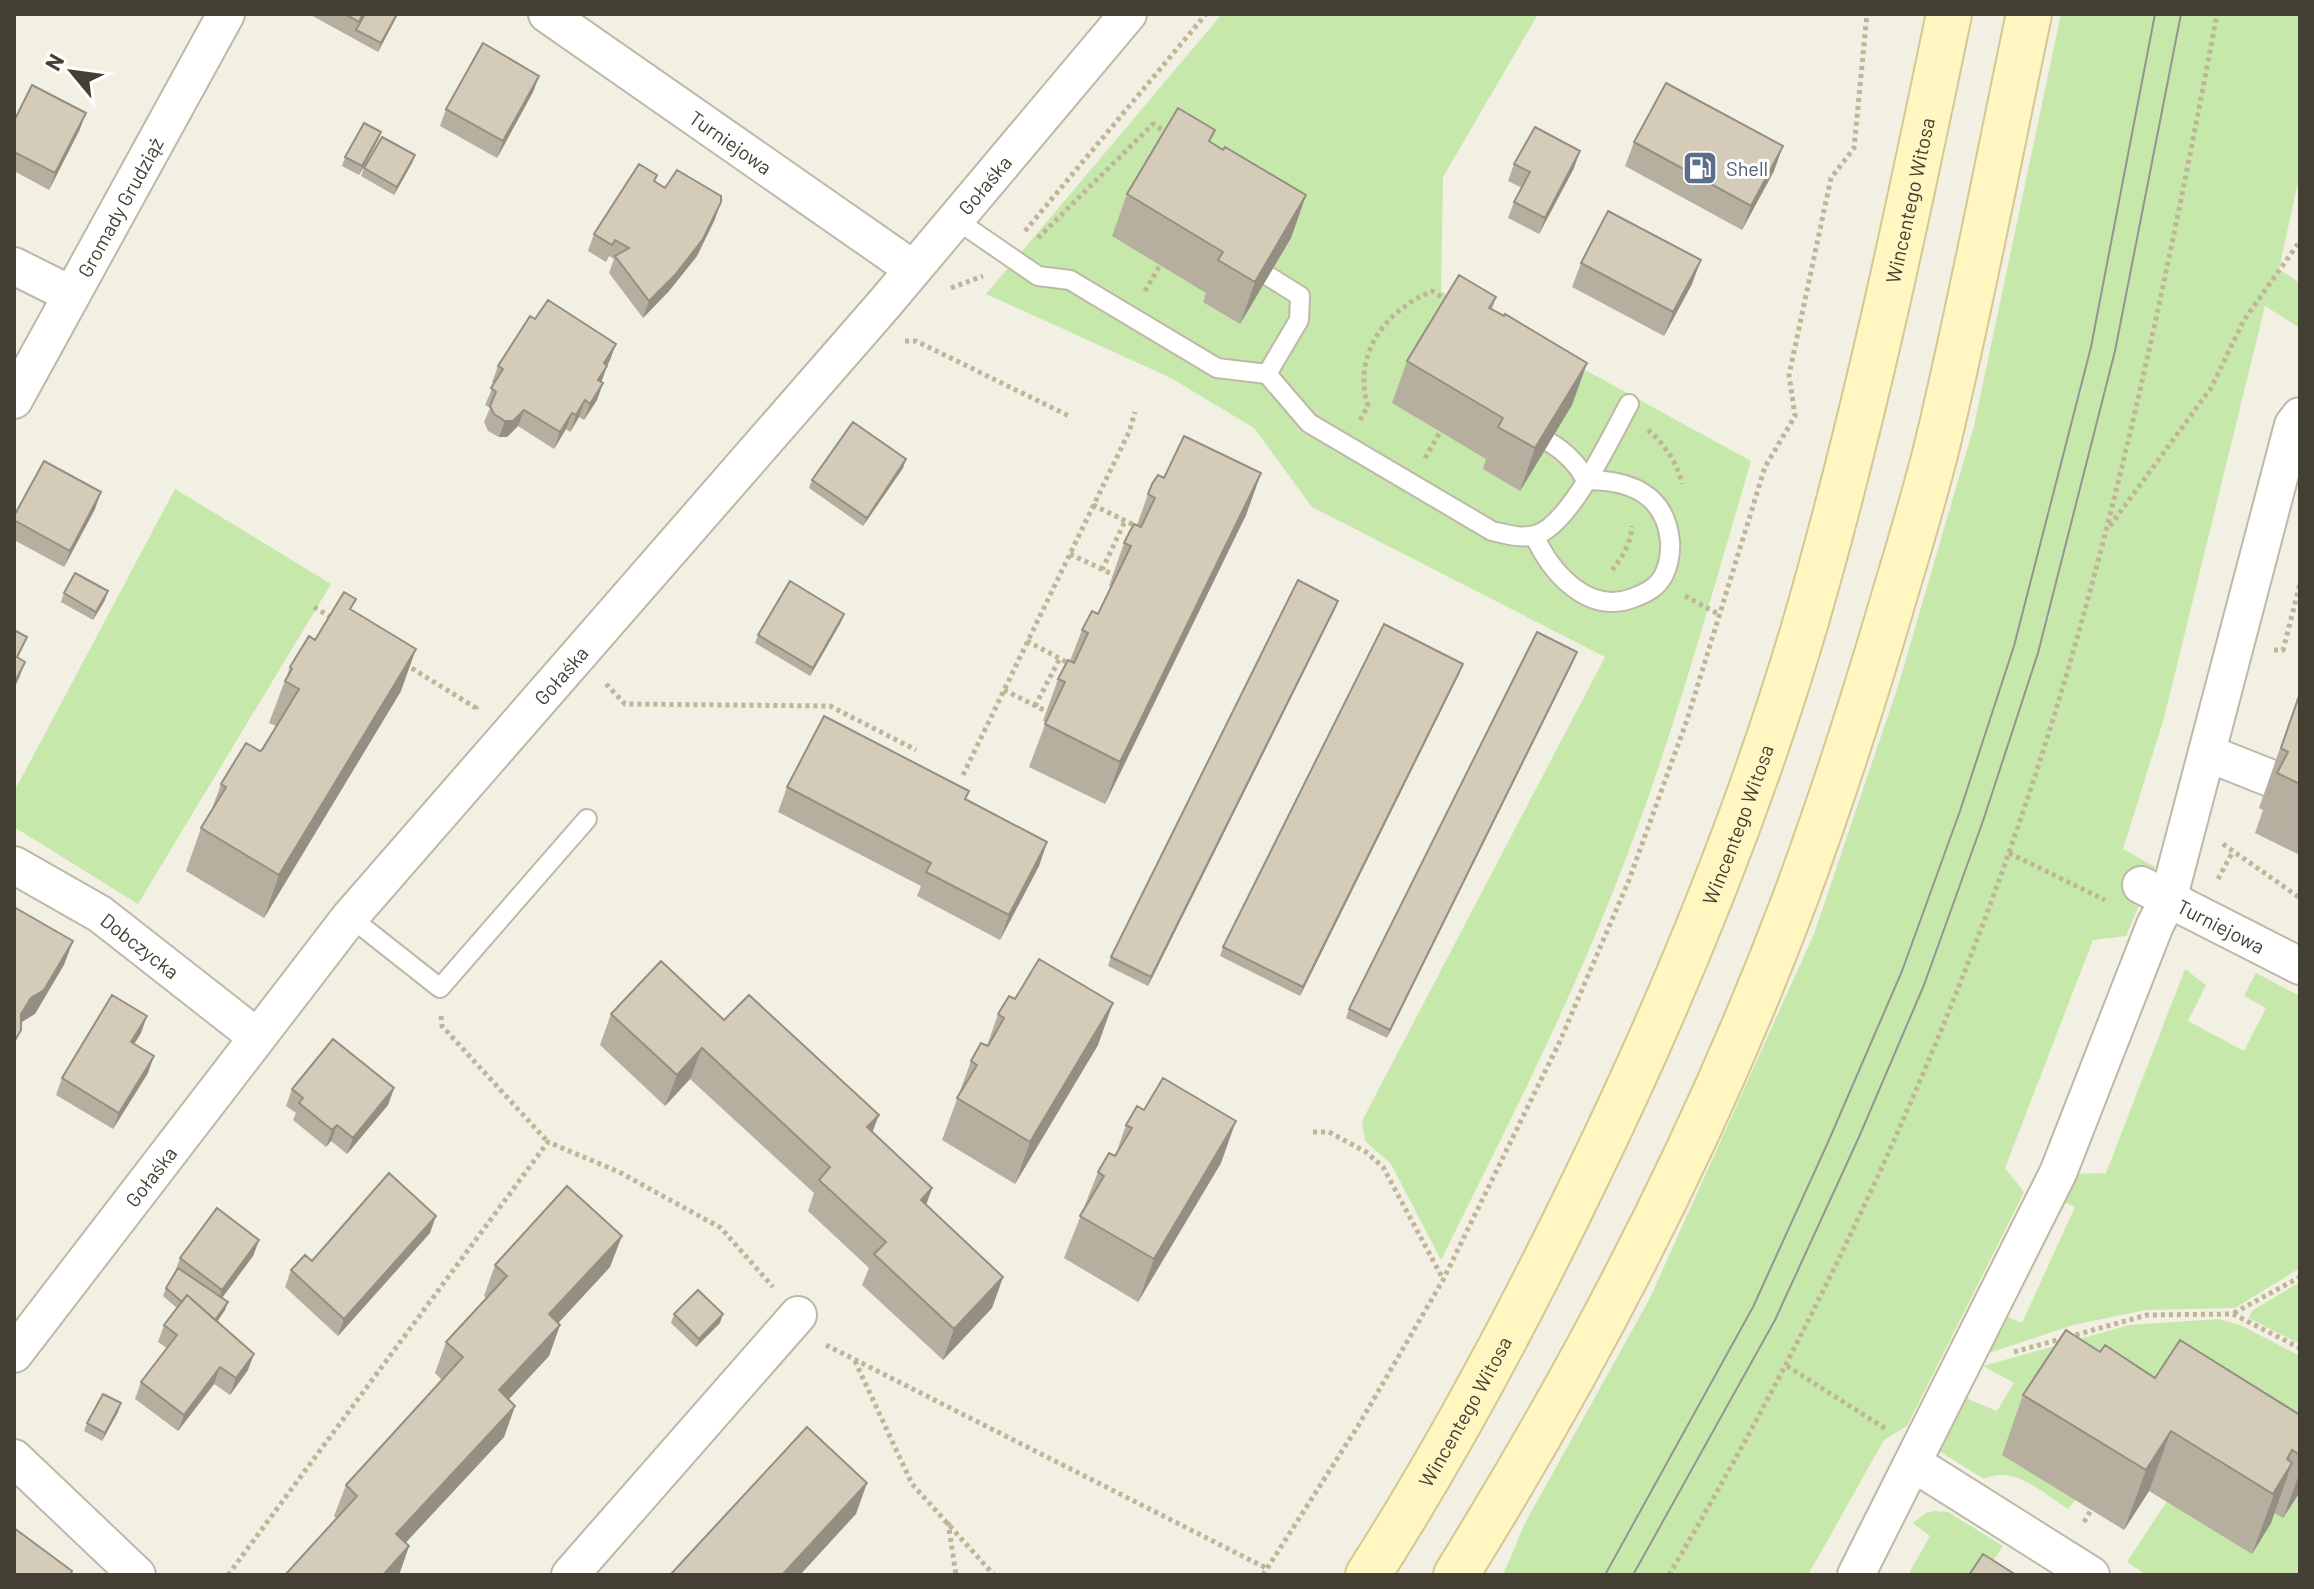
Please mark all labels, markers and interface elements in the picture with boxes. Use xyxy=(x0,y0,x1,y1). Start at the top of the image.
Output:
north arrow xyxy=(32,32,112,112)
text: N xyxy=(39,49,69,75)
street label: Turniejowa xyxy=(685,105,777,179)
street label: Wincentego Witosa xyxy=(1880,115,1939,285)
street label: Gromady Grudziąż xyxy=(72,133,168,281)
fuel station icon: Shell xyxy=(1681,149,1719,187)
street label: Gołaśka xyxy=(953,150,1016,219)
place label: Shell xyxy=(1726,156,1768,180)
street label: Gołaśka xyxy=(529,641,593,709)
street label: Wincentego Witosa xyxy=(1697,741,1778,908)
street label: Turniejowa xyxy=(2173,894,2269,958)
street label: Dobczycka xyxy=(96,907,184,984)
street label: Gołaśka xyxy=(120,1141,181,1211)
street label: Wincentego Witosa xyxy=(1413,1332,1516,1491)

